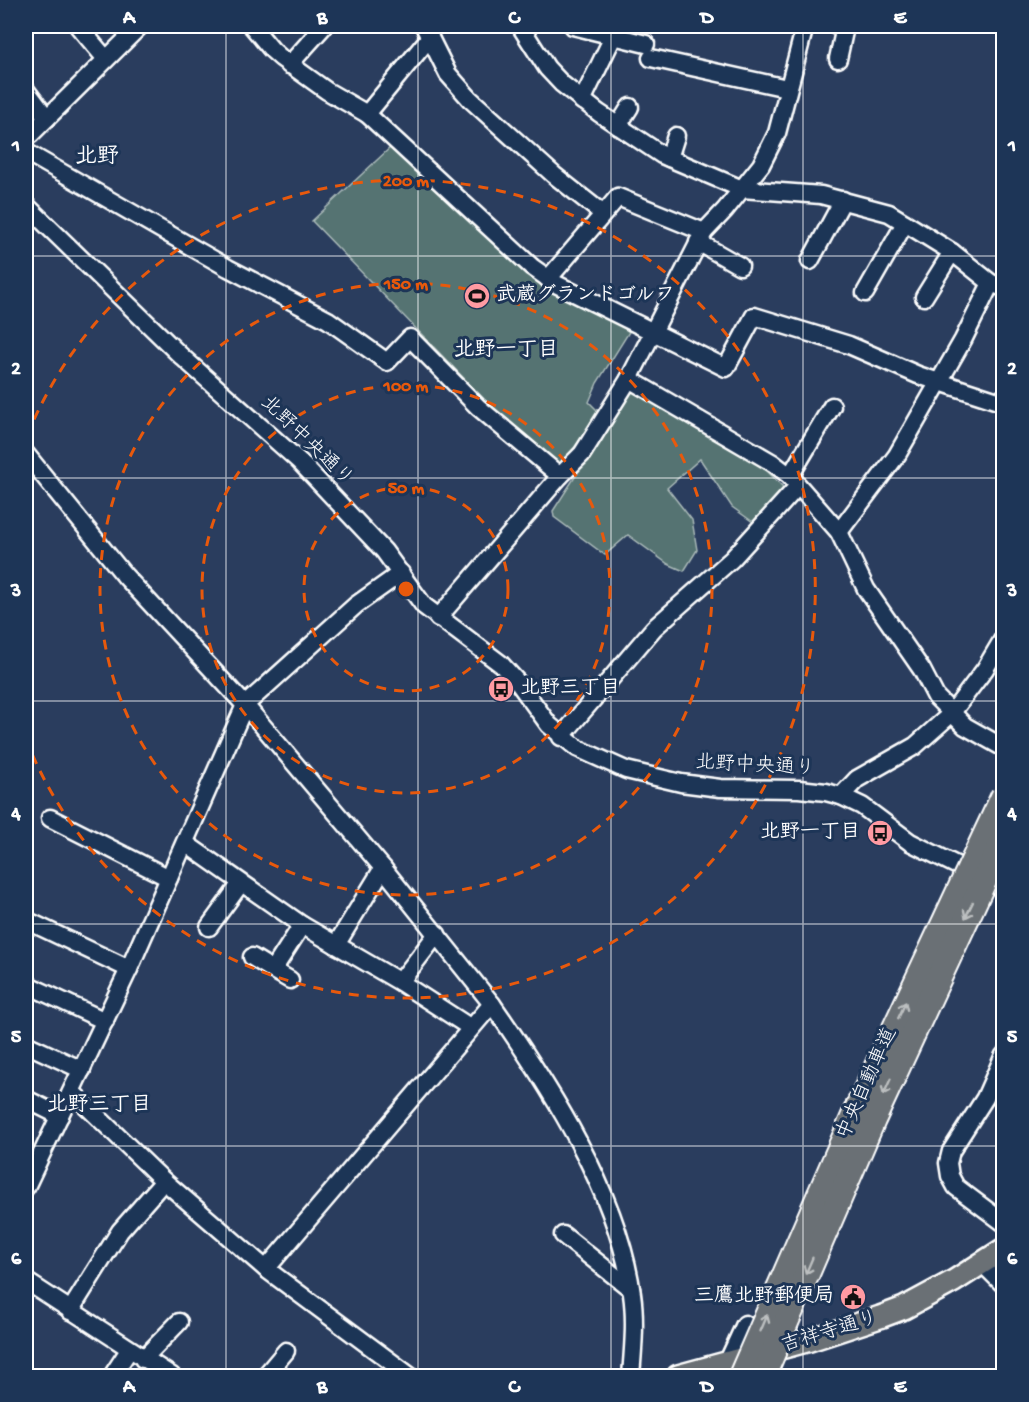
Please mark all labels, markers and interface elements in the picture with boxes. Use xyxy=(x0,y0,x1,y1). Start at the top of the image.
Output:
text: A xyxy=(122,8,137,31)
text: B xyxy=(316,8,328,31)
text: C xyxy=(508,8,522,31)
text: D xyxy=(698,8,714,31)
text: E xyxy=(894,8,908,31)
text: 1 xyxy=(11,136,20,159)
text: 1 xyxy=(1007,136,1016,159)
district label: 北野 xyxy=(75,145,119,171)
text: 200 m xyxy=(383,172,429,193)
text: 150 m xyxy=(383,275,428,296)
sports icon: 武蔵グランドゴルフ xyxy=(462,281,492,311)
place label: 武蔵グランドゴルフ xyxy=(496,283,675,308)
district label: 北野一丁目 xyxy=(454,338,559,364)
text: 2 xyxy=(11,359,21,382)
text: 2 xyxy=(1007,359,1017,382)
text: 100 m xyxy=(383,377,429,398)
street label: 北野中央通り xyxy=(255,391,359,492)
text: 50 m xyxy=(388,479,425,500)
centre of rings xyxy=(396,579,416,599)
text: 3 xyxy=(10,581,21,604)
text: 3 xyxy=(1006,581,1017,604)
bus stop icon: 北野三丁目 xyxy=(486,674,516,704)
place label: 北野三丁目 xyxy=(520,677,620,701)
street label: 北野中央通り xyxy=(694,750,816,782)
text: 4 xyxy=(10,804,21,827)
text: 4 xyxy=(1006,804,1017,827)
bus stop icon: 北野一丁目 xyxy=(865,818,895,848)
place label: 北野一丁目 xyxy=(760,821,860,845)
one-way arrow xyxy=(963,901,975,919)
one-way arrow xyxy=(897,1001,908,1019)
street label: 中央自動車道 xyxy=(831,1024,903,1143)
text: 5 xyxy=(11,1027,22,1050)
text: 5 xyxy=(1007,1027,1018,1050)
one-way arrow xyxy=(881,1078,893,1096)
district label: 北野三丁目 xyxy=(47,1093,152,1119)
text: 6 xyxy=(11,1249,22,1272)
text: 6 xyxy=(1007,1249,1018,1272)
one-way arrow xyxy=(803,1256,815,1274)
public building icon: 三鷹北野郵便局 xyxy=(838,1282,868,1312)
place label: 三鷹北野郵便局 xyxy=(694,1284,834,1309)
street label: 吉祥寺通り xyxy=(778,1305,881,1359)
one-way arrow xyxy=(759,1314,770,1332)
text: A xyxy=(122,1377,137,1400)
text: B xyxy=(316,1377,328,1400)
text: C xyxy=(508,1377,522,1400)
text: D xyxy=(698,1377,714,1400)
text: E xyxy=(894,1377,908,1400)

